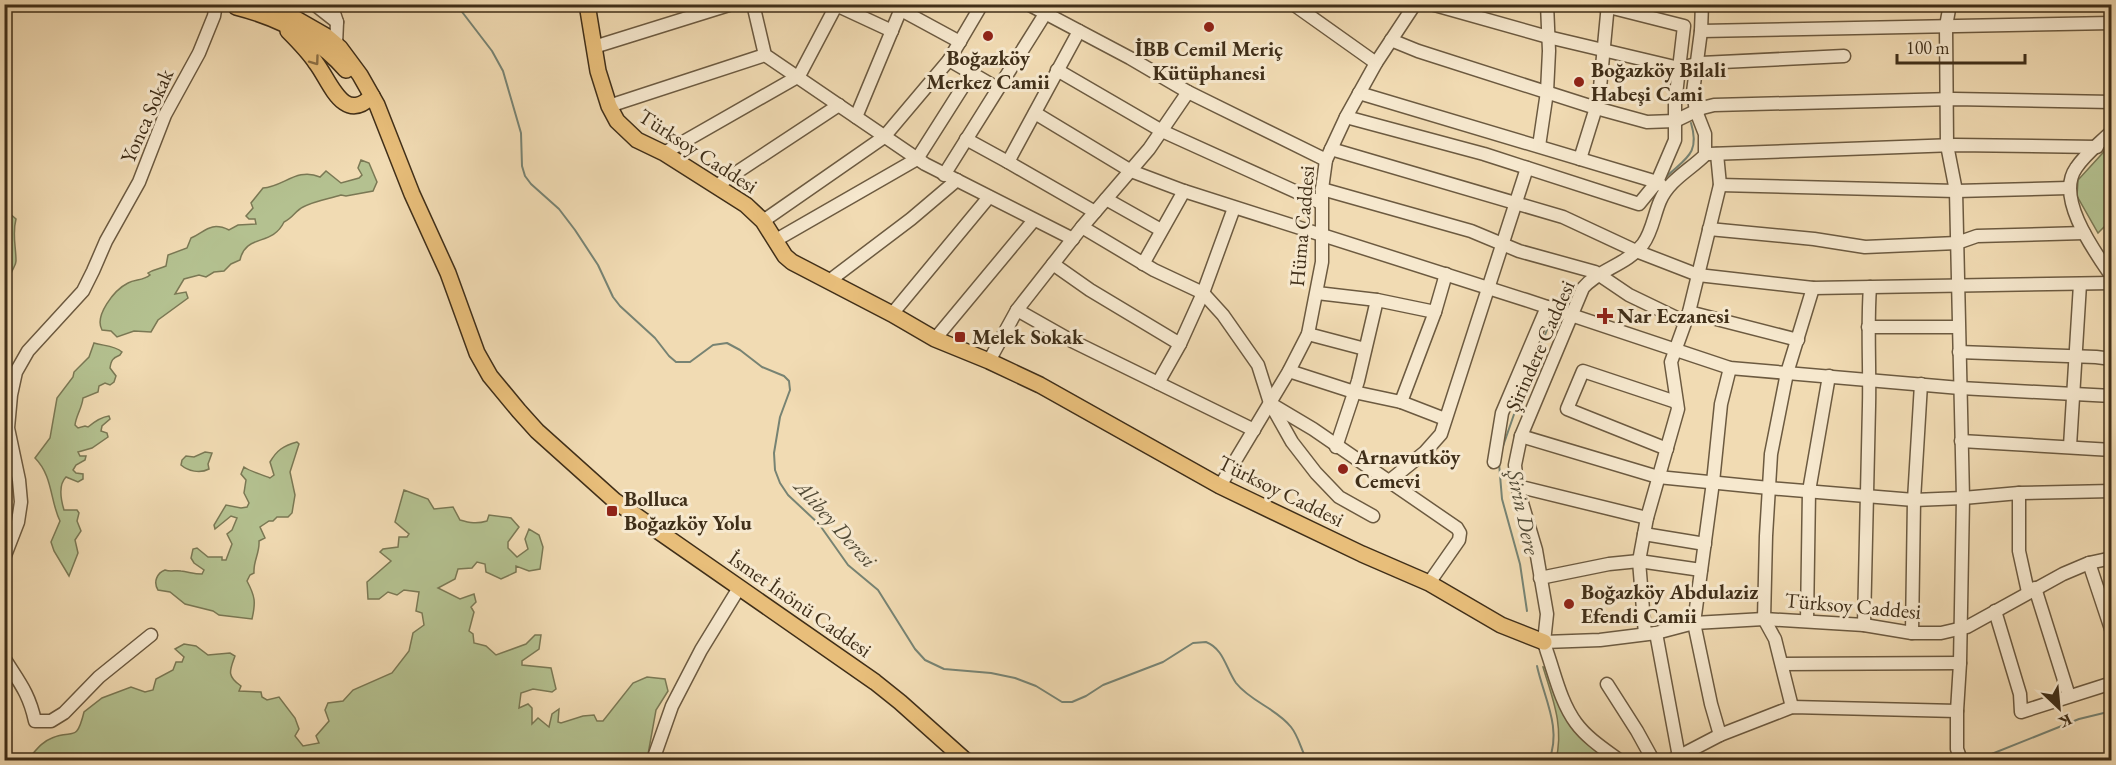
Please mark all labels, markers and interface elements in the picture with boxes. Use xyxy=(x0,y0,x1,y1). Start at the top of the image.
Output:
marker: İBB Cemil Meriç Kütüphanesi xyxy=(1202,20,1216,34)
scale bar xyxy=(1897,27,2024,65)
marker: Boğazköy Merkez Camii xyxy=(981,29,995,43)
place label: İBB Cemil Meriç Kütüphanesi xyxy=(1135,35,1283,86)
text: 100 m xyxy=(1906,36,1950,59)
place label: Boğazköy Merkez Camii xyxy=(926,44,1050,95)
one-way arrow xyxy=(308,55,319,66)
place label: Boğazköy Bilali Habeşi Cami xyxy=(1591,56,1726,107)
street label: Yonca Sokak xyxy=(114,63,180,167)
marker: Boğazköy Bilali Habeşi Cami xyxy=(1572,75,1586,89)
street label: Türksoy Caddesi xyxy=(634,102,763,199)
street label: Hüma Caddesi xyxy=(1283,164,1320,288)
street label: Şirindere Caddesi xyxy=(1499,276,1581,416)
place label: Nar Eczanesi xyxy=(1617,302,1730,329)
marker: Nar Eczanesi xyxy=(1598,309,1612,323)
place label: Melek Sokak xyxy=(972,323,1084,350)
marker: Melek Sokak xyxy=(953,330,967,344)
place label: Arnavutköy Cemevi xyxy=(1354,443,1461,494)
street label: Türksoy Caddesi xyxy=(1214,448,1349,533)
marker: Arnavutköy Cemevi xyxy=(1336,462,1350,476)
water label: Şirin Dere xyxy=(1500,466,1547,558)
water label: Alibey Deresi xyxy=(787,471,884,575)
place label: Bolluca Boğazköy Yolu xyxy=(624,485,752,536)
marker: Bolluca Boğazköy Yolu xyxy=(605,504,619,518)
street label: İsmet İnönü Caddesi xyxy=(723,544,877,663)
place label: Boğazköy Abdulaziz Efendi Camii xyxy=(1581,578,1758,629)
street label: Türksoy Caddesi xyxy=(1784,586,1922,625)
marker: Boğazköy Abdulaziz Efendi Camii xyxy=(1562,597,1576,611)
north arrow xyxy=(2029,678,2089,738)
text: K xyxy=(2055,709,2075,733)

